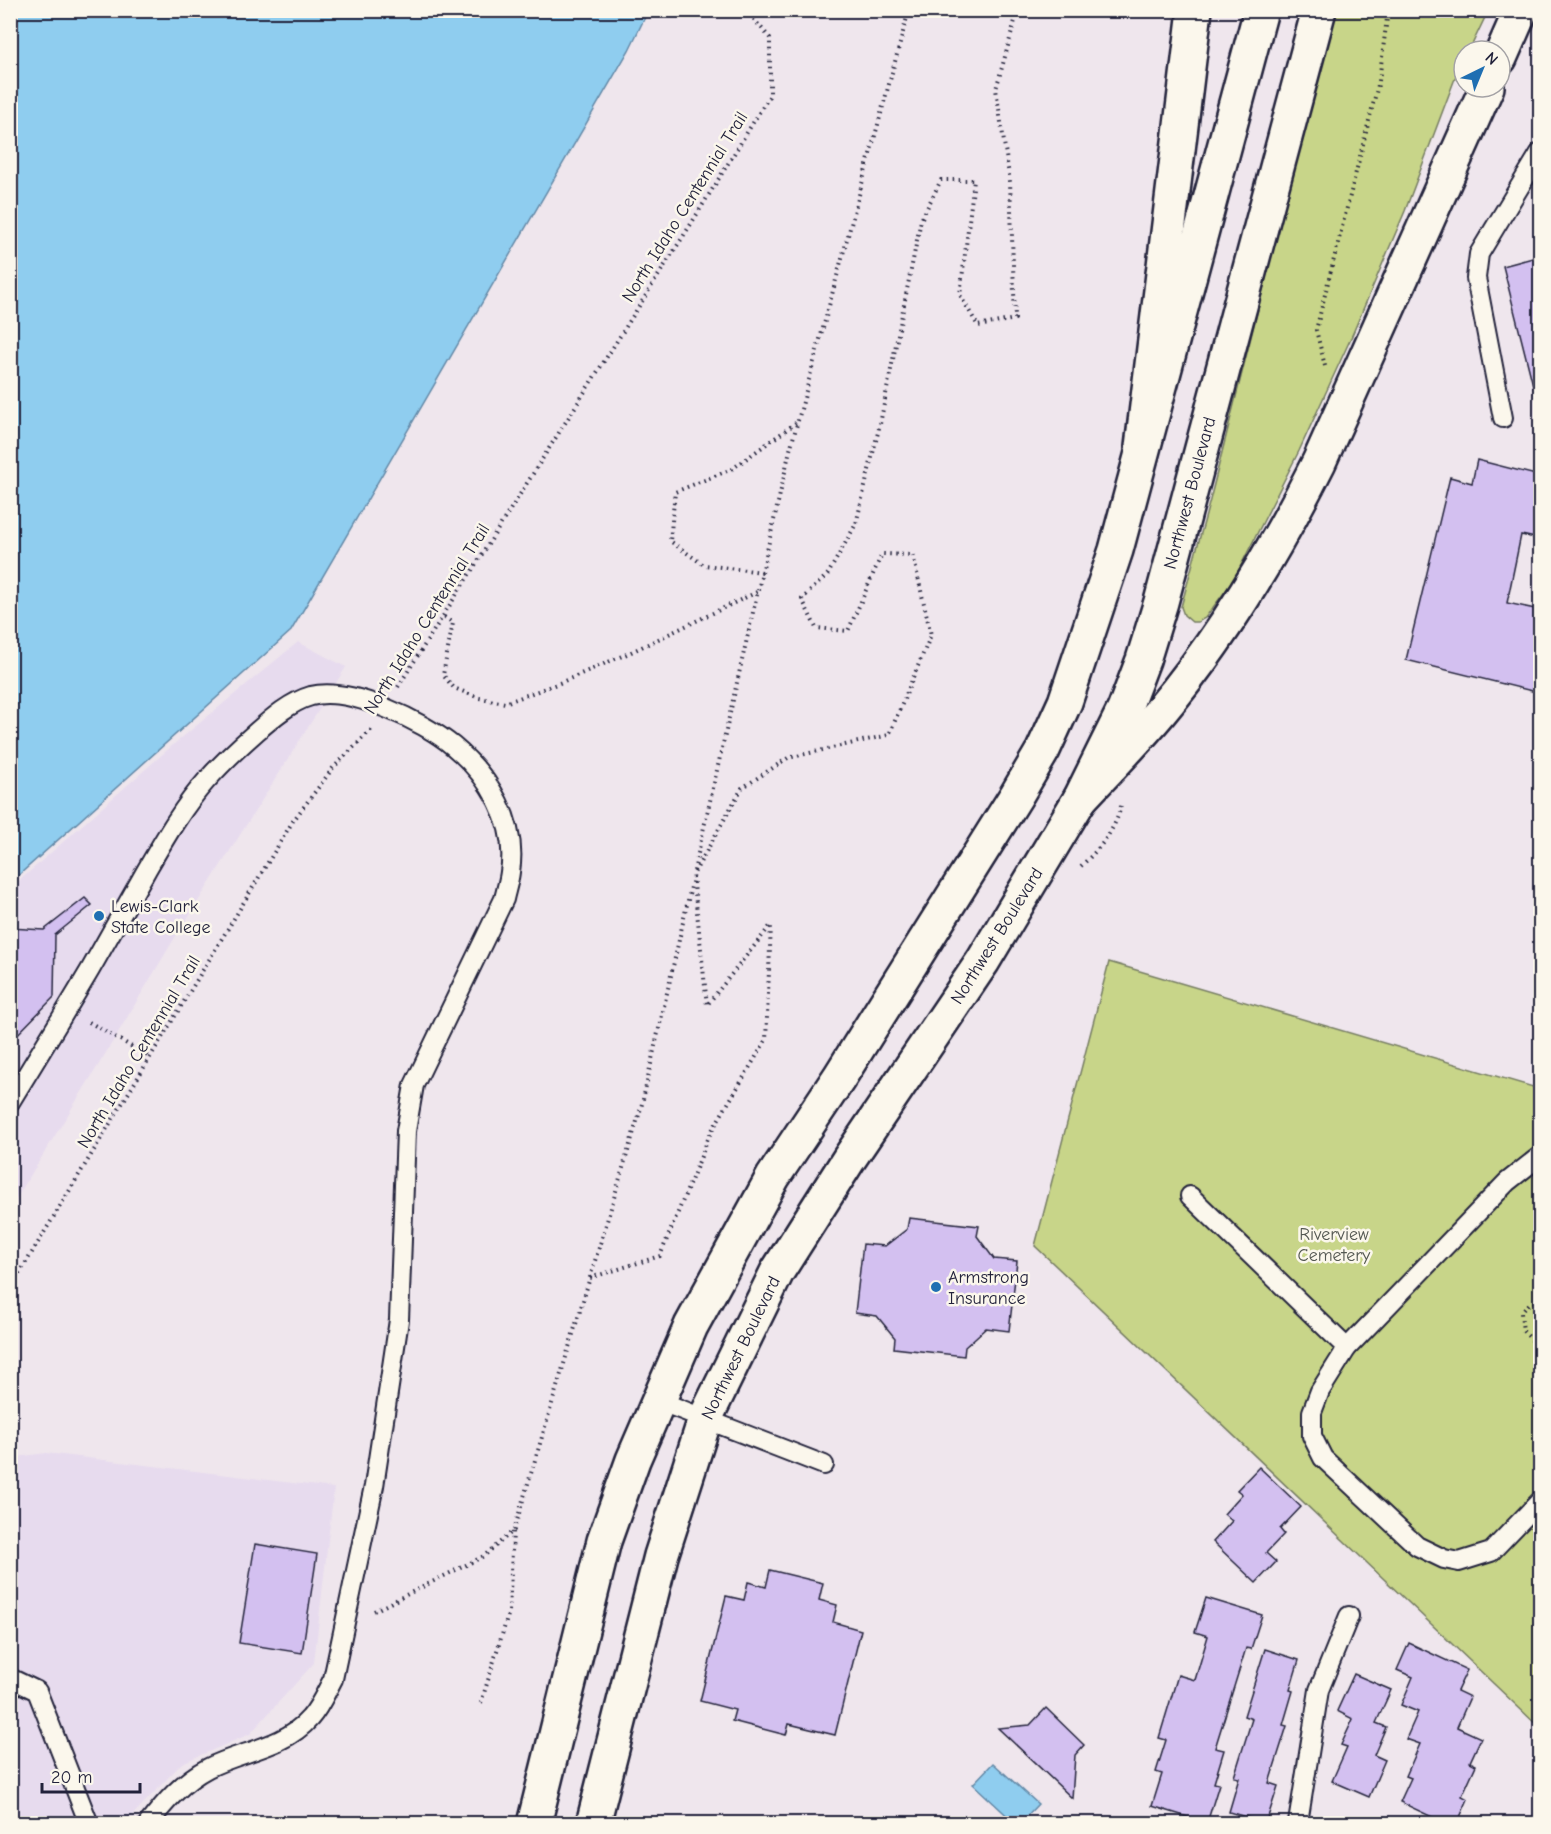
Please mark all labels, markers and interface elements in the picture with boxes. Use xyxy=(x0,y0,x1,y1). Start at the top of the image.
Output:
north arrow xyxy=(1452,39,1512,99)
text: N xyxy=(1482,49,1502,69)
street label: North Idaho Centennial Trail xyxy=(618,108,752,306)
street label: Northwest Boulevard xyxy=(1160,415,1220,571)
street label: North Idaho Centennial Trail xyxy=(360,520,494,718)
street label: Northwest Boulevard xyxy=(947,864,1047,1008)
place label: Lewis-Clark State College xyxy=(111,896,211,938)
marker: Lewis-Clark State College xyxy=(92,909,106,923)
street label: North Idaho Centennial Trail xyxy=(73,952,205,1152)
park label: Riverview Cemetery xyxy=(1298,1224,1371,1266)
place label: Armstrong Insurance xyxy=(948,1267,1029,1309)
street label: Northwest Boulevard xyxy=(697,1273,785,1423)
marker: Armstrong Insurance xyxy=(929,1280,943,1294)
scale bar xyxy=(42,1756,140,1794)
text: 20 m xyxy=(51,1767,92,1788)

